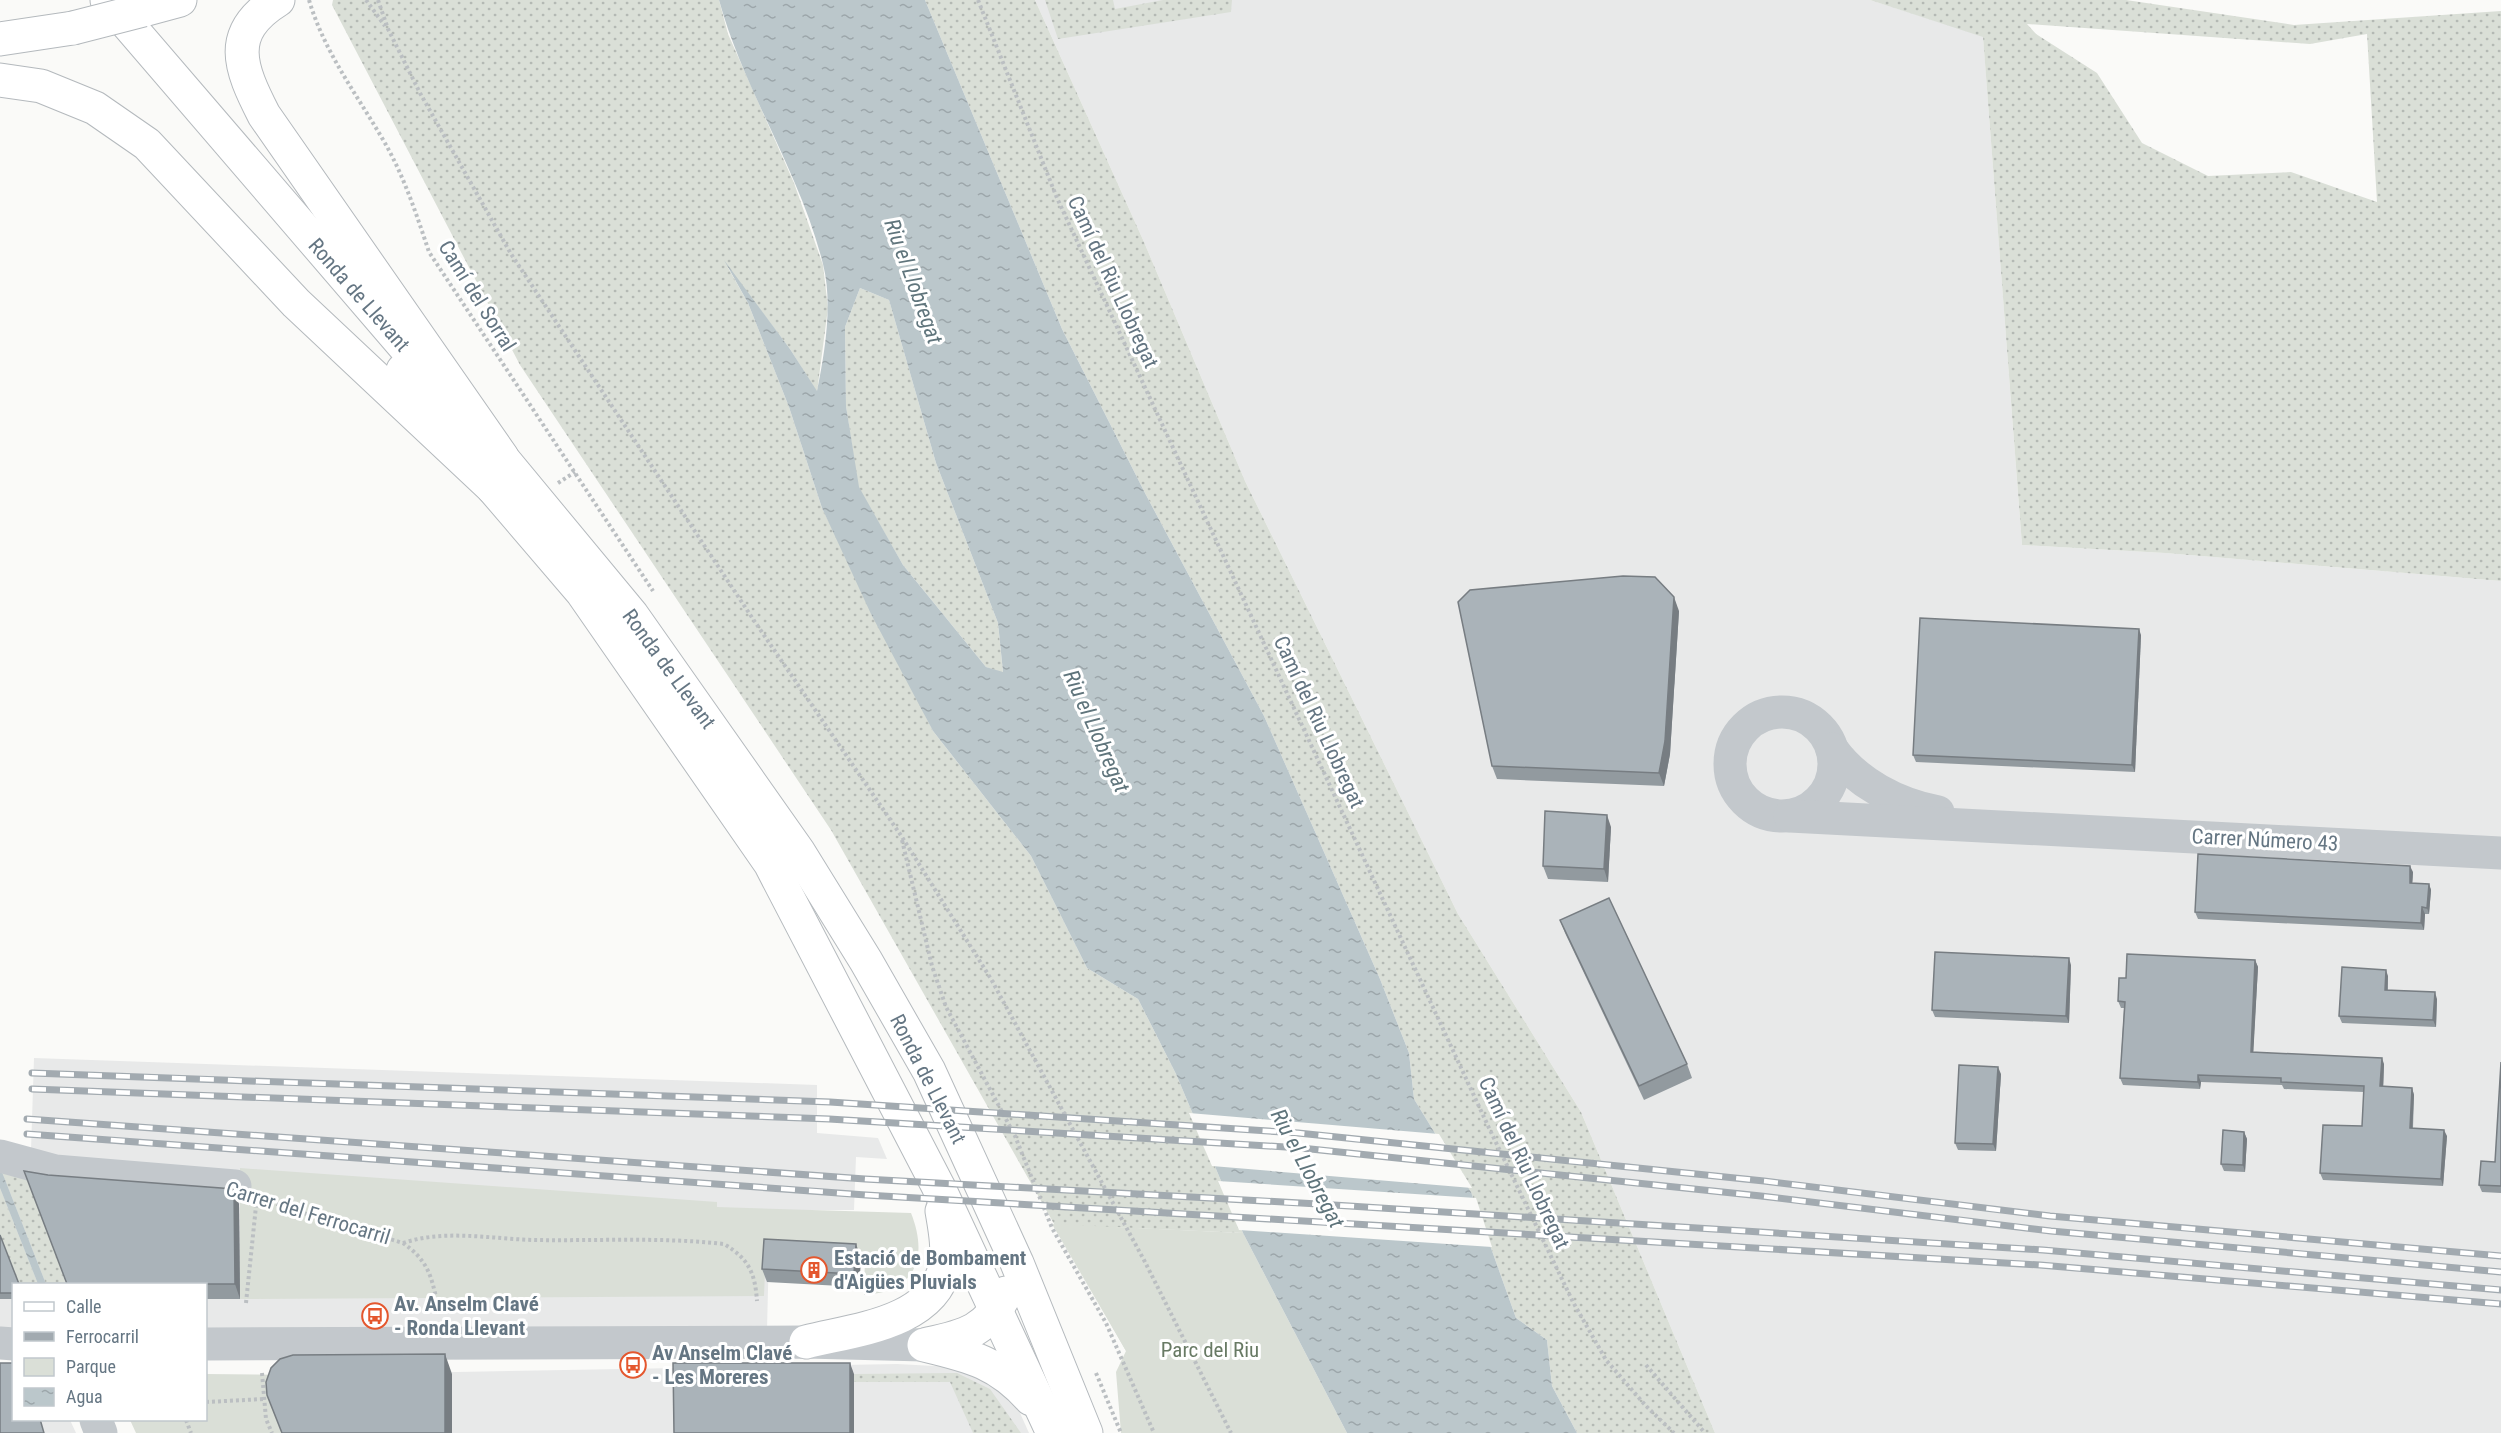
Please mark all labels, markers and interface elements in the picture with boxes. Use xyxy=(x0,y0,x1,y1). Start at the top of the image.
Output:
street label: Camí del Riu Llobregat xyxy=(1063,192,1163,372)
water label: Riu el Llobregat xyxy=(879,215,948,348)
street label: Ronda de Llevant xyxy=(303,234,415,356)
street label: Camí del Sorral xyxy=(433,236,521,356)
street label: Ronda de Llevant xyxy=(618,604,720,734)
street label: Camí del Riu Llobregat xyxy=(1269,632,1369,812)
water label: Riu el Llobregat xyxy=(1058,666,1135,797)
street label: Carrer Número 43 xyxy=(2191,824,2339,856)
street label: Ronda de Llevant xyxy=(885,1010,971,1148)
street label: Camí del Riu Llobregat xyxy=(1474,1073,1574,1253)
water label: Riu el Llobregat xyxy=(1266,1104,1350,1233)
street label: Carrer del Ferrocarril xyxy=(223,1177,393,1249)
place label: Estació de Bombament d'Aigües Pluvials xyxy=(834,1246,1026,1294)
building icon: Estació de Bombament d'Aigües Pluvials xyxy=(799,1255,829,1285)
legend xyxy=(12,1283,207,1421)
place label: Av. Anselm Clavé - Ronda Llevant xyxy=(394,1292,539,1340)
text: Calle xyxy=(66,1296,102,1317)
bus stop icon: Av. Anselm Clavé - Ronda Llevant xyxy=(360,1301,390,1331)
text: Ferrocarril xyxy=(66,1326,139,1347)
park label: Parc del Riu xyxy=(1161,1338,1259,1362)
place label: Av Anselm Clavé - Les Moreres xyxy=(652,1341,792,1389)
bus stop icon: Av Anselm Clavé - Les Moreres xyxy=(618,1350,648,1380)
text: Parque xyxy=(66,1356,116,1377)
text: Agua xyxy=(66,1386,103,1407)

